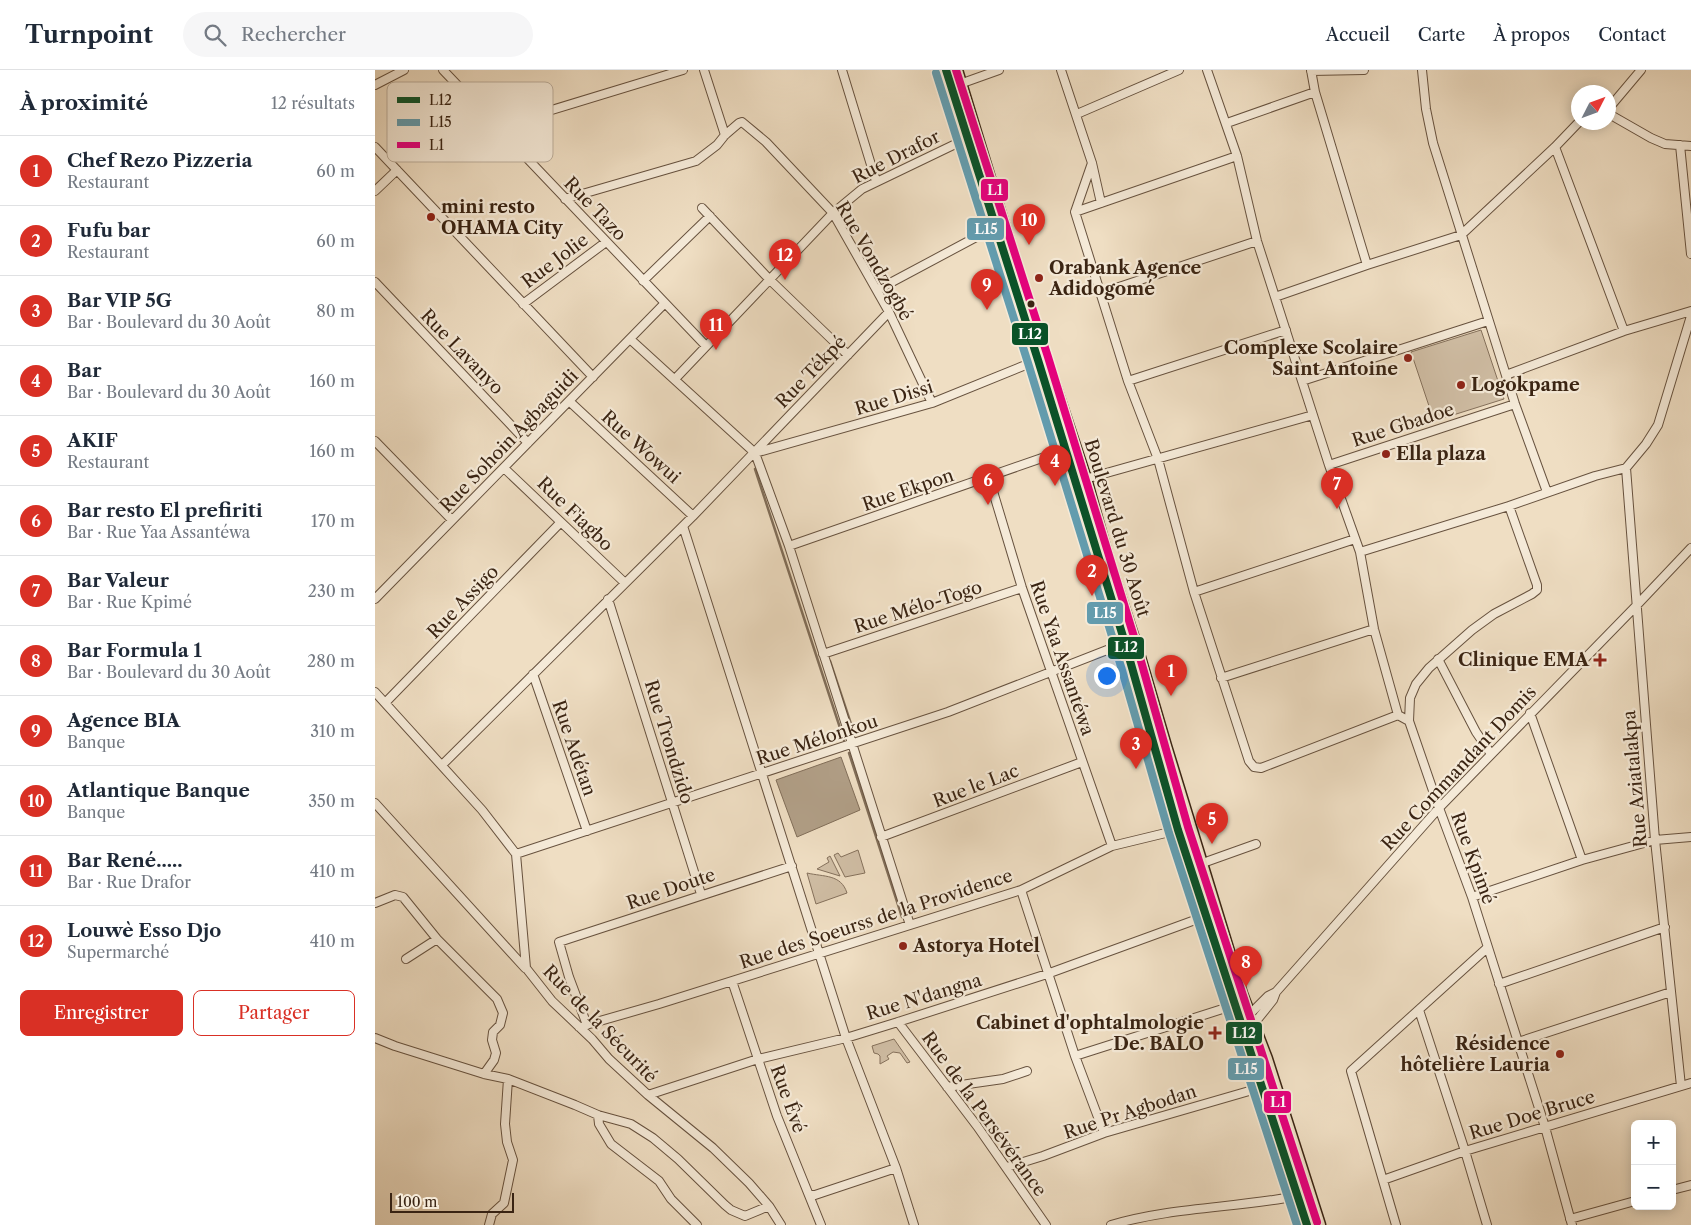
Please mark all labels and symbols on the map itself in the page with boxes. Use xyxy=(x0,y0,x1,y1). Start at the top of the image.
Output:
legend xyxy=(387,82,553,162)
north arrow xyxy=(1571,85,1616,130)
text: L12 xyxy=(429,91,452,109)
text: L15 xyxy=(429,113,452,131)
street label: Rue Drafor xyxy=(848,125,944,188)
text: L1 xyxy=(429,136,444,154)
street label: Rue Tazo xyxy=(559,173,631,245)
line badge: L1 xyxy=(980,178,1009,202)
text: L1 xyxy=(987,181,1004,199)
place label: mini resto OHAMA City xyxy=(441,196,564,239)
street label: Rue Vondzogbé xyxy=(831,198,917,324)
pin: 10 xyxy=(1013,204,1045,245)
marker: mini resto OHAMA City xyxy=(425,211,437,223)
line badge: L15 xyxy=(966,217,1005,241)
text: L15 xyxy=(974,220,998,238)
street label: Rue Jolie xyxy=(518,229,592,293)
pin: 12 xyxy=(769,239,801,280)
place label: Orabank Agence Adidogomé xyxy=(1048,257,1202,300)
pin: 9 xyxy=(971,269,1003,310)
marker: Orabank Agence Adidogomé xyxy=(1033,272,1045,284)
unlabelled marker xyxy=(1026,299,1036,309)
street label: Rue Lavanyo xyxy=(416,305,508,399)
pin: 11 xyxy=(700,309,732,350)
line badge: L12 xyxy=(1011,322,1049,346)
text: L12 xyxy=(1018,325,1042,343)
street label: Rue Tékpé xyxy=(771,331,851,413)
place label: Complexe Scolaire Saint Antoine xyxy=(1224,337,1398,380)
marker: Complexe Scolaire Saint Antoine xyxy=(1402,352,1414,364)
street label: Rue Sohoin Agbaguidi xyxy=(435,365,583,517)
place label: Logokpame xyxy=(1471,374,1580,396)
street label: Rue Dissi xyxy=(852,376,936,420)
marker: Logokpame xyxy=(1455,379,1467,391)
street label: Rue Gbadoe xyxy=(1349,398,1457,452)
street label: Rue Wowui xyxy=(597,406,685,489)
street label: Boulevard du 30 Août xyxy=(1079,436,1155,620)
place label: Ella plaza xyxy=(1396,443,1486,465)
pin: 4 xyxy=(1039,445,1071,486)
marker: Ella plaza xyxy=(1380,448,1392,460)
street label: Rue Ekpon xyxy=(859,464,957,516)
pin: 6 xyxy=(972,464,1004,505)
pin: 7 xyxy=(1321,468,1353,509)
street label: Rue Fiagbo xyxy=(532,472,618,556)
pin: 2 xyxy=(1076,555,1108,596)
street label: Rue Assigo xyxy=(423,561,503,643)
street label: Rue Mélo-Togo xyxy=(851,576,985,638)
street label: Rue Yaa Assantéwa xyxy=(1025,578,1099,739)
line badge: L15 xyxy=(1086,601,1124,625)
text: L15 xyxy=(1093,604,1117,622)
line badge: L12 xyxy=(1107,636,1145,660)
text: L12 xyxy=(1114,638,1138,656)
place label: Clinique EMA xyxy=(1458,649,1590,671)
marker: Clinique EMA xyxy=(1593,653,1607,667)
pin: 1 xyxy=(1155,655,1187,696)
your location xyxy=(1094,663,1120,689)
street label: Rue Trondzido xyxy=(640,677,698,807)
street label: Rue Commandant Domis xyxy=(1377,681,1541,855)
street label: Rue Adétan xyxy=(547,697,601,799)
street label: Rue Aziatalakpa xyxy=(1618,709,1652,849)
street label: Rue Mélonkou xyxy=(753,710,881,770)
pin: 3 xyxy=(1120,728,1152,769)
street label: Rue le Lac xyxy=(930,760,1022,812)
pin: 5 xyxy=(1196,803,1228,844)
street label: Rue Kpimé xyxy=(1446,809,1500,907)
street label: Rue Doute xyxy=(624,864,718,914)
street label: Rue des Soeurss de la Providence xyxy=(737,864,1015,974)
place label: Astorya Hotel xyxy=(912,935,1040,957)
marker: Astorya Hotel xyxy=(897,940,909,952)
pin: 8 xyxy=(1230,946,1262,987)
street label: Rue de la Sécurité xyxy=(538,961,662,1087)
street label: Rue N'dangna xyxy=(864,969,985,1025)
place label: Cabinet d'ophtalmologie De. BALO xyxy=(976,1012,1204,1055)
line badge: L12 xyxy=(1225,1021,1263,1045)
text: L12 xyxy=(1232,1024,1256,1042)
marker: Cabinet d'ophtalmologie De. BALO xyxy=(1208,1026,1222,1040)
street label: Rue de la Persévérance xyxy=(917,1027,1051,1201)
place label: Résidence hôtelière Lauria xyxy=(1400,1033,1551,1076)
marker: Résidence hôtelière Lauria xyxy=(1554,1048,1566,1060)
line badge: L15 xyxy=(1227,1057,1265,1081)
text: L15 xyxy=(1234,1060,1258,1078)
street label: Rue Évé xyxy=(766,1062,811,1136)
street label: Rue Pr Agbodan xyxy=(1061,1080,1199,1144)
street label: Rue Doe Bruce xyxy=(1466,1085,1598,1145)
line badge: L1 xyxy=(1263,1090,1292,1114)
text: L1 xyxy=(1270,1093,1287,1111)
scale bar xyxy=(390,1190,514,1213)

